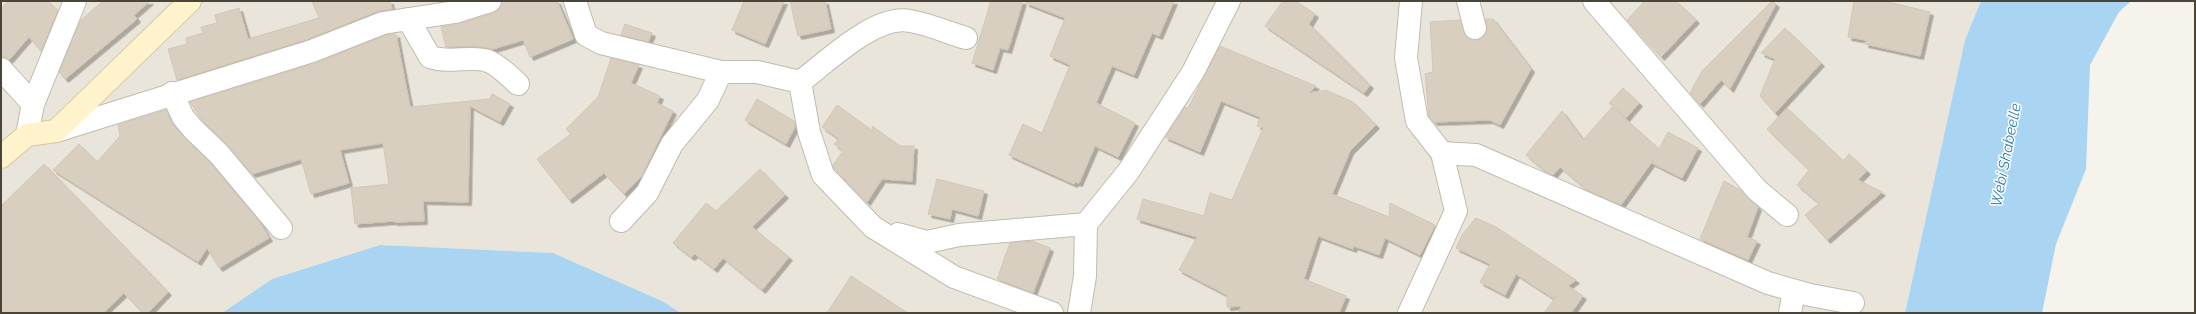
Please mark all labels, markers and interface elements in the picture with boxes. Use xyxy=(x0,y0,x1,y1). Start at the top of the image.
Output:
water label: Webi Shabeelle xyxy=(1987,102,2025,208)

